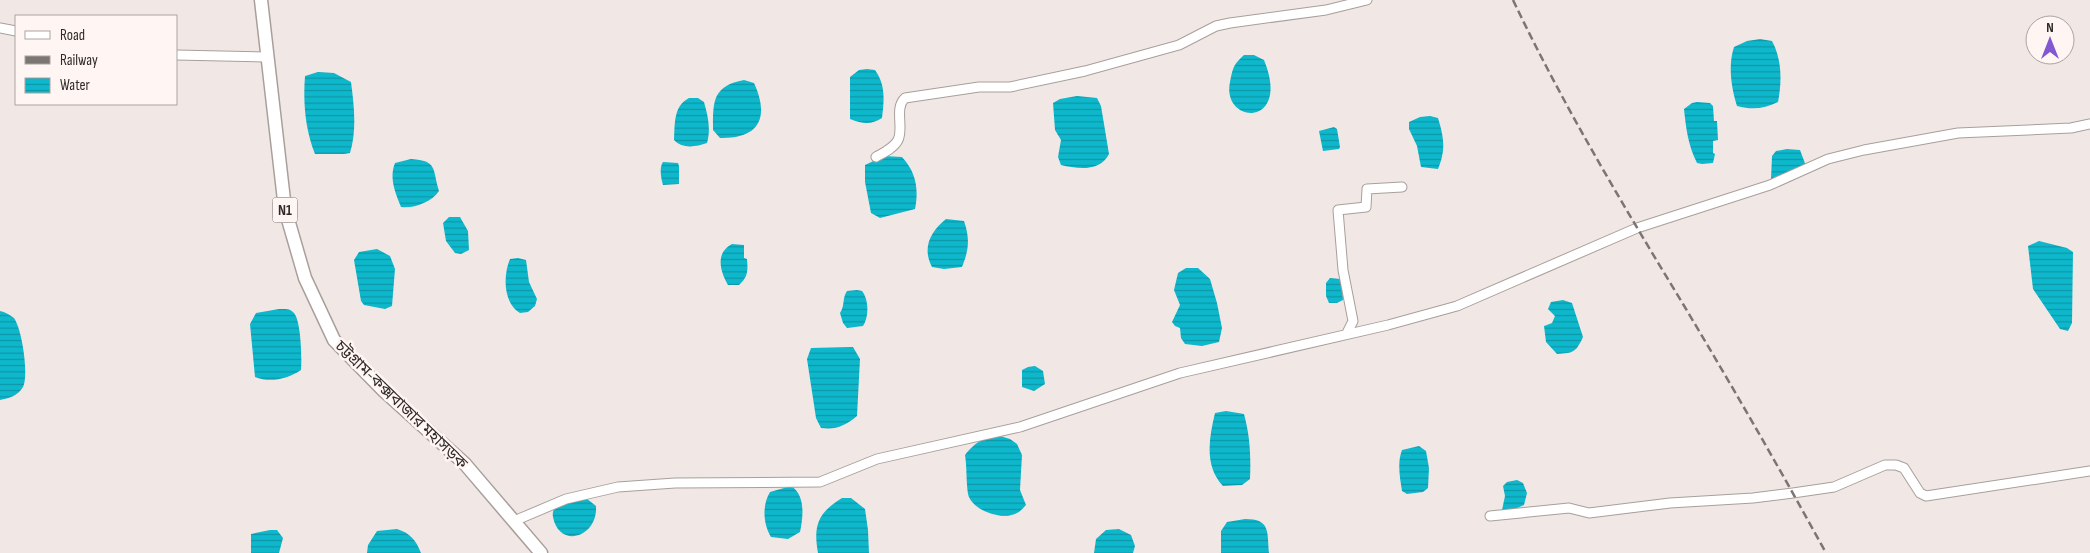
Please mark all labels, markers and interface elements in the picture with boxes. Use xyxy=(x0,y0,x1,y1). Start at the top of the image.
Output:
legend xyxy=(15,15,178,105)
north arrow xyxy=(2025,15,2075,65)
text: N xyxy=(2046,19,2054,36)
text: Road xyxy=(60,26,85,45)
text: Railway xyxy=(60,51,98,70)
text: Water xyxy=(60,76,91,95)
road number: N1 xyxy=(272,198,298,222)
street label: চট্টগ্রাম-কক্সবাজার মহাসড়ক xyxy=(330,335,473,474)

